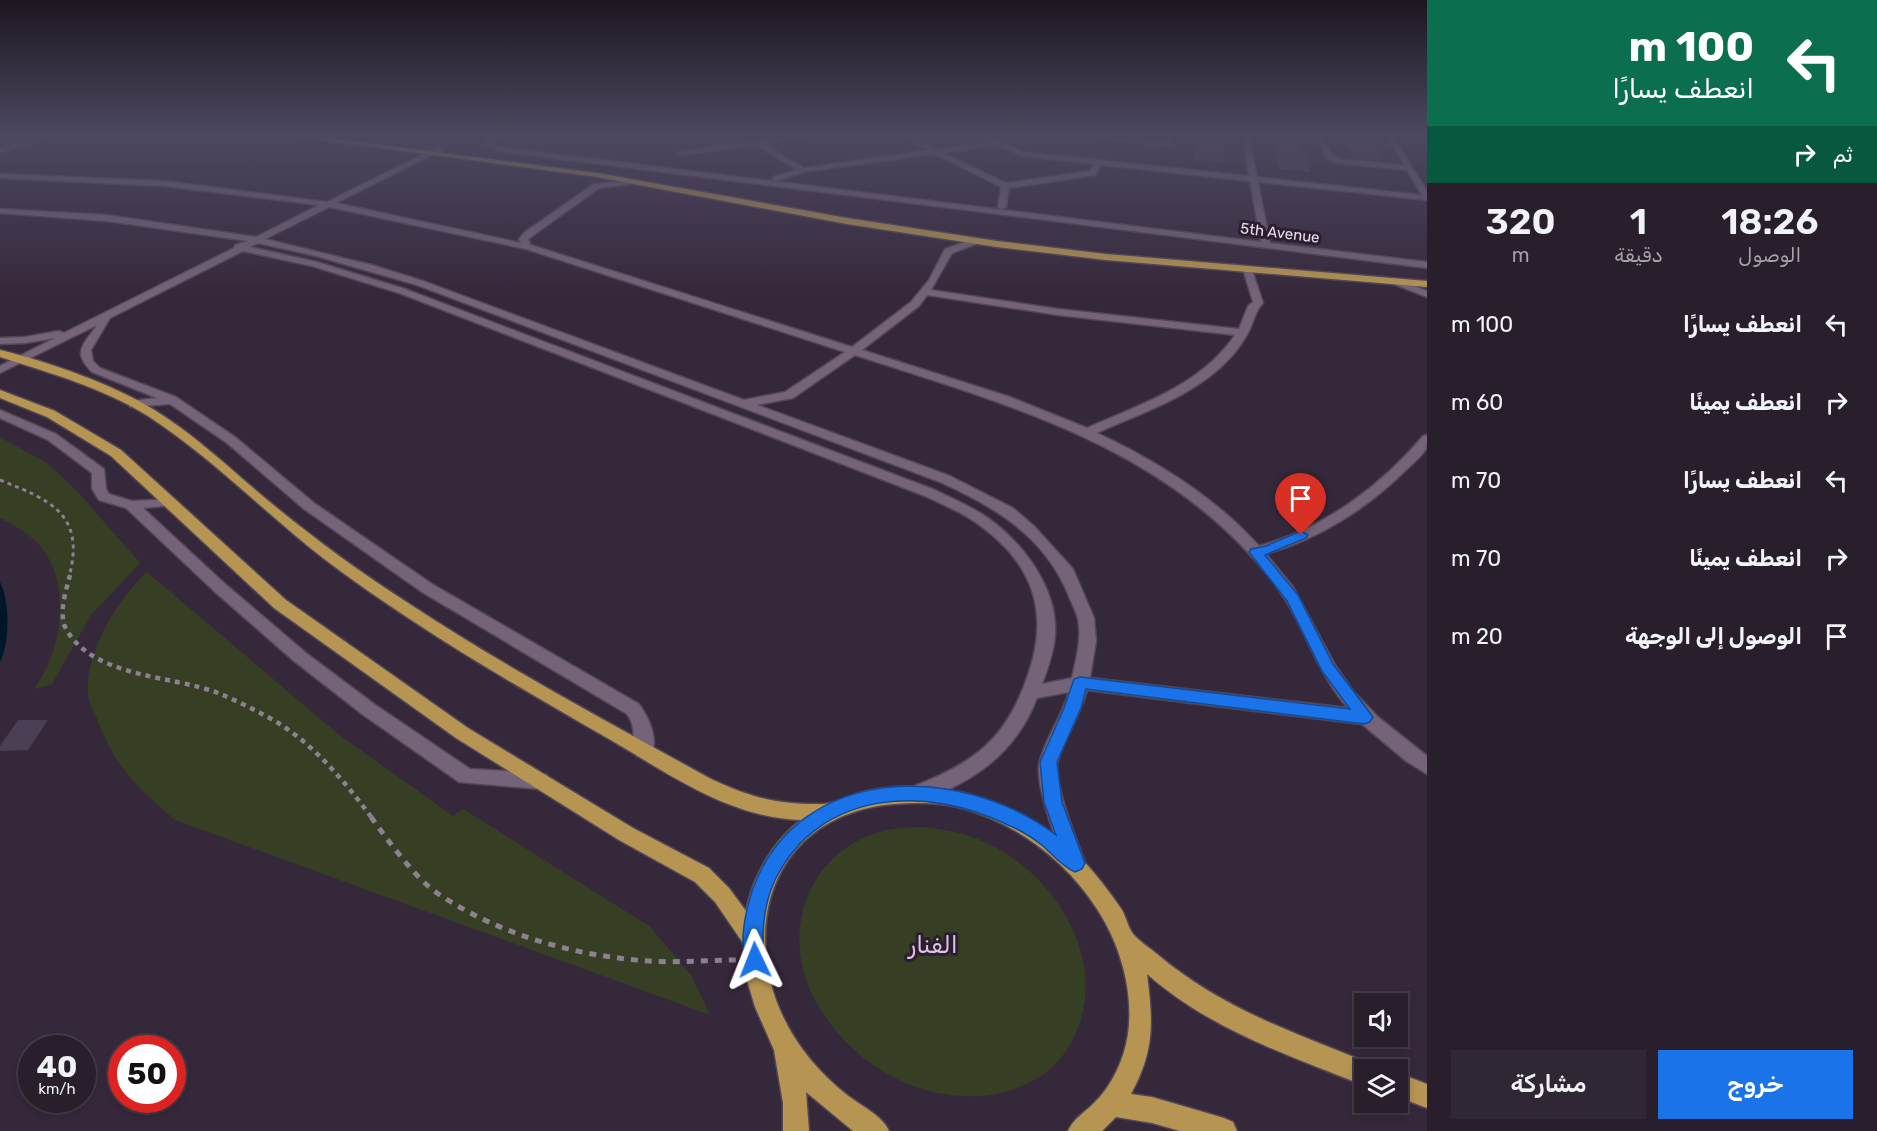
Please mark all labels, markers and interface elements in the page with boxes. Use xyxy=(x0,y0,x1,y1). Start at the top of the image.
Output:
text: 100 m xyxy=(1629,22,1754,72)
icon: left xyxy=(1775,24,1853,102)
text: انعطف يسارًا xyxy=(1612,73,1754,105)
icon: right xyxy=(1788,138,1821,171)
text: ثم xyxy=(1833,141,1853,168)
text: 320 xyxy=(1486,200,1556,243)
text: 1 xyxy=(1630,200,1647,243)
text: 18:26 xyxy=(1721,200,1818,243)
street label: 5th Avenue xyxy=(1239,219,1321,247)
text: m xyxy=(1512,243,1530,267)
text: دقيقة xyxy=(1614,243,1663,267)
text: الوصول xyxy=(1738,243,1801,267)
icon: left xyxy=(1820,308,1853,341)
text: 100 m xyxy=(1451,311,1513,338)
text: انعطف يسارًا xyxy=(1683,311,1802,338)
icon: right xyxy=(1820,386,1853,419)
text: 60 m xyxy=(1451,389,1503,416)
text: انعطف يمينًا xyxy=(1689,389,1802,416)
icon: left xyxy=(1820,464,1853,497)
text: 70 m xyxy=(1451,467,1501,494)
text: انعطف يسارًا xyxy=(1683,467,1802,494)
pin xyxy=(1275,473,1326,535)
icon: arrive xyxy=(1284,482,1317,515)
icon: right xyxy=(1820,542,1853,575)
text: 70 m xyxy=(1451,545,1501,572)
text: انعطف يمينًا xyxy=(1689,545,1802,572)
icon: arrive xyxy=(1820,620,1853,653)
text: 20 m xyxy=(1451,623,1503,650)
text: الوصول إلى الوجهة xyxy=(1625,623,1802,650)
position arrow xyxy=(723,928,787,992)
district label: الفنار xyxy=(906,931,958,959)
map controls xyxy=(1354,993,1408,1113)
button: sound xyxy=(1354,993,1408,1047)
speed limit sign: 50 xyxy=(108,1035,186,1113)
text: 40 xyxy=(37,1049,77,1085)
button: مشاركة xyxy=(1451,1050,1646,1119)
button: خروج xyxy=(1658,1050,1853,1119)
button: layers xyxy=(1354,1059,1408,1113)
text: km/h xyxy=(38,1080,76,1098)

